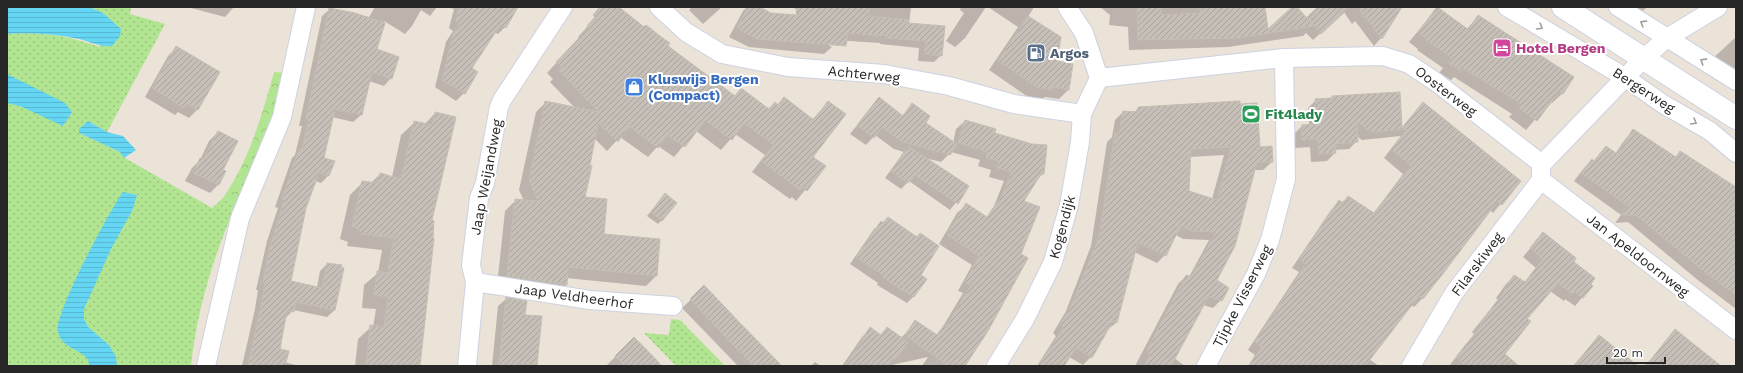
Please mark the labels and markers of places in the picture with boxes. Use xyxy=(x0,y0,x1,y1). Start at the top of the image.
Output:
hotel icon: Hotel Bergen xyxy=(1491,37,1513,59)
place label: Hotel Bergen xyxy=(1516,40,1605,56)
fuel station icon: Argos xyxy=(1025,42,1047,64)
place label: Argos xyxy=(1050,45,1090,61)
place label: Kluswijs Bergen (Compact) xyxy=(648,71,759,103)
shop icon: Kluswijs Bergen (Compact) xyxy=(623,76,645,98)
sports icon: Fit4lady xyxy=(1240,103,1262,125)
place label: Fit4lady xyxy=(1265,106,1322,122)

